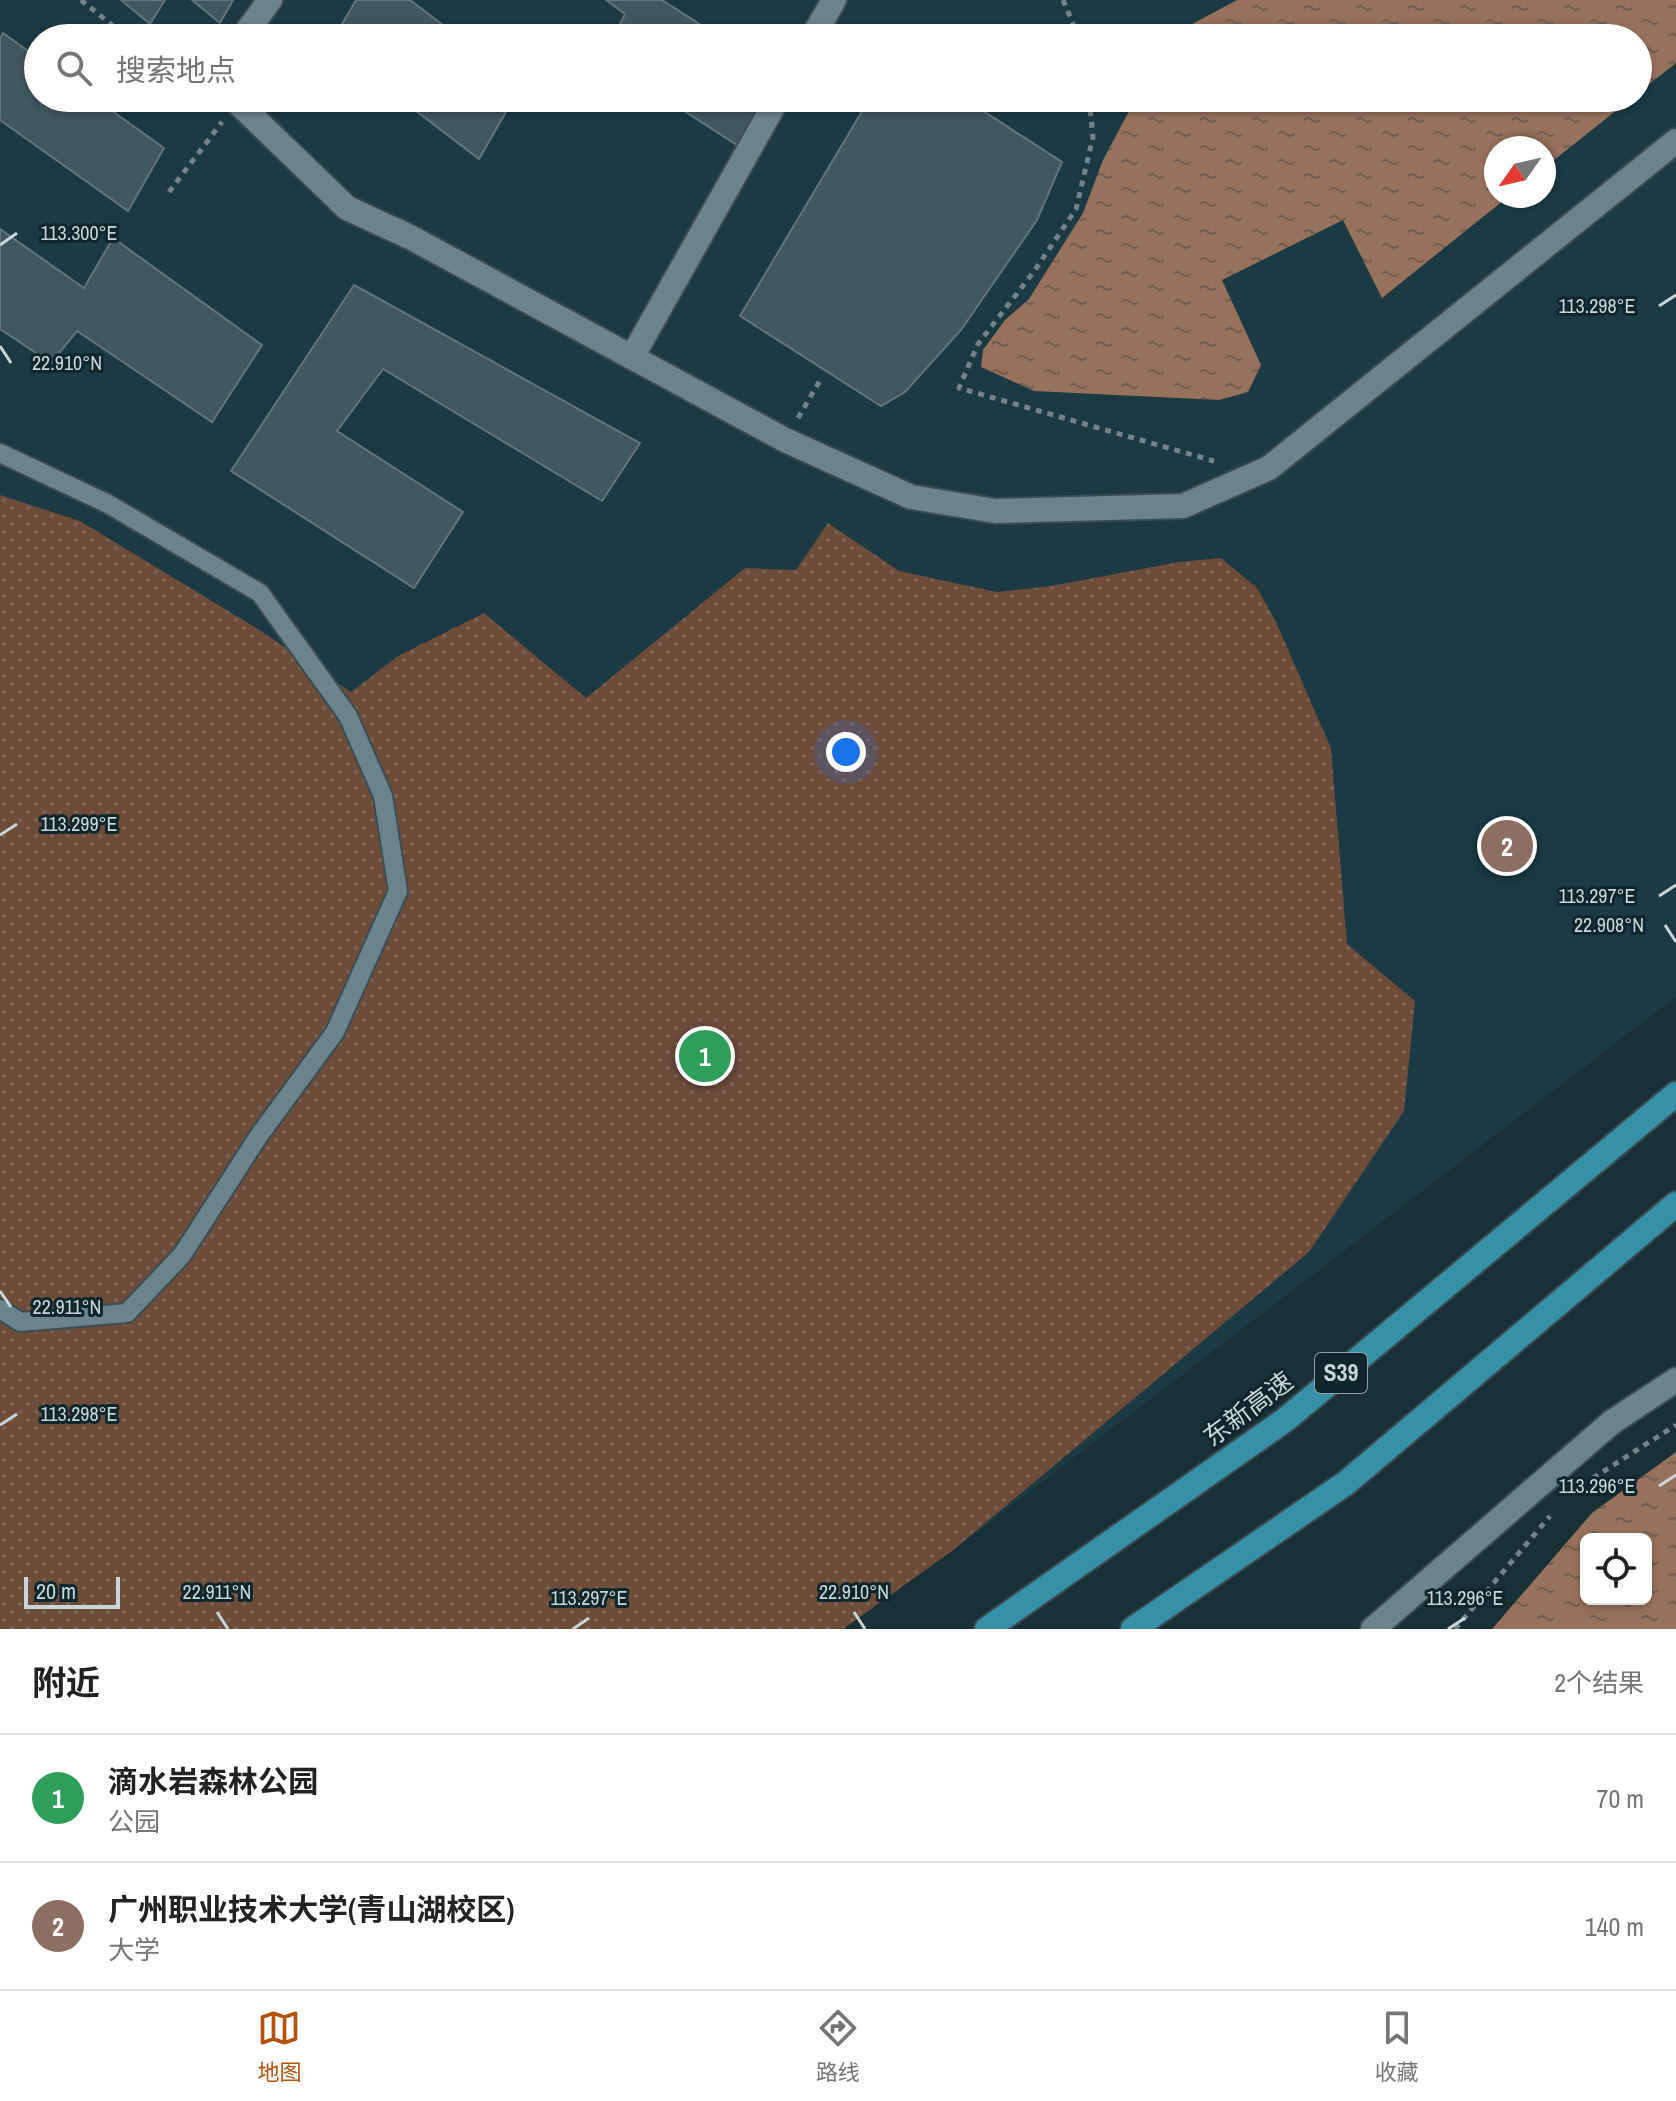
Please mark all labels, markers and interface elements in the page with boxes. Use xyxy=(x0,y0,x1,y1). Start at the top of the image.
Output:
search box xyxy=(24,24,1652,112)
icon: search xyxy=(52,46,96,90)
text: 搜索地点 xyxy=(116,50,236,90)
north arrow xyxy=(1484,136,1556,208)
text: 113.300°E xyxy=(40,219,118,246)
text: 113.298°E xyxy=(1558,292,1636,319)
text: 22.910°N xyxy=(32,349,102,376)
your location xyxy=(826,732,866,772)
text: 113.299°E xyxy=(40,810,118,837)
pin: 2 xyxy=(1481,816,1533,876)
text: 113.297°E xyxy=(1558,882,1636,909)
text: 22.908°N xyxy=(1574,911,1644,938)
pin: 1 xyxy=(679,1026,731,1086)
text: 22.911°N xyxy=(33,1293,101,1320)
road number: S39 xyxy=(1315,1353,1367,1393)
street label: 东新高速 xyxy=(1196,1363,1300,1454)
text: 113.298°E xyxy=(40,1400,118,1427)
text: 113.296°E xyxy=(1558,1472,1636,1499)
map controls xyxy=(1580,1533,1652,1605)
button: locate xyxy=(1580,1533,1652,1605)
scale bar xyxy=(24,1573,120,1609)
text: 20 m xyxy=(36,1576,76,1606)
text: 22.911°N xyxy=(183,1578,251,1605)
text: 22.910°N xyxy=(819,1578,889,1605)
text: 113.297°E xyxy=(550,1584,628,1611)
text: 113.296°E xyxy=(1426,1584,1504,1611)
text: 附近 xyxy=(32,1660,100,1706)
text: 2个结果 xyxy=(1554,1665,1644,1700)
text: 滴水岩森林公园 xyxy=(108,1761,318,1801)
text: 1 xyxy=(52,1781,64,1816)
text: 70 m xyxy=(1597,1781,1644,1816)
text: 公园 xyxy=(108,1804,160,1839)
text: 广州职业技术大学(青山湖校区) xyxy=(108,1889,514,1929)
text: 2 xyxy=(52,1909,64,1944)
text: 140 m xyxy=(1585,1909,1644,1944)
text: 大学 xyxy=(108,1932,160,1967)
tab: 地图 xyxy=(257,2006,301,2087)
tab: 路线 xyxy=(816,2006,860,2087)
tab: 收藏 xyxy=(1375,2006,1419,2087)

